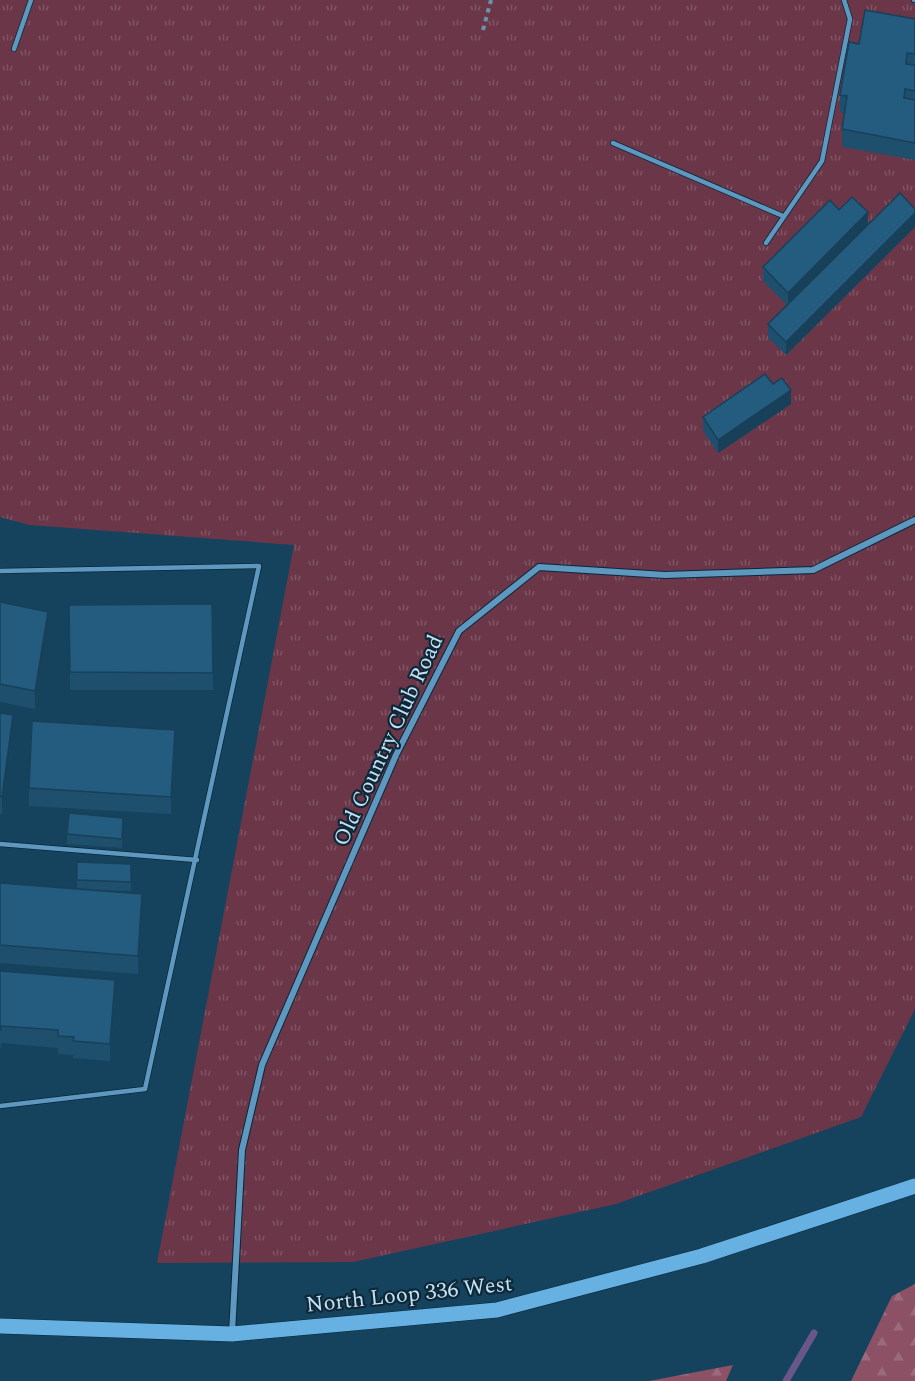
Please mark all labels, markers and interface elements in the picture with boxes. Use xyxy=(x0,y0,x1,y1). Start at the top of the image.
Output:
street label: Old Country Club Road xyxy=(325,629,452,852)
street label: North Loop 336 West xyxy=(304,1267,514,1322)

